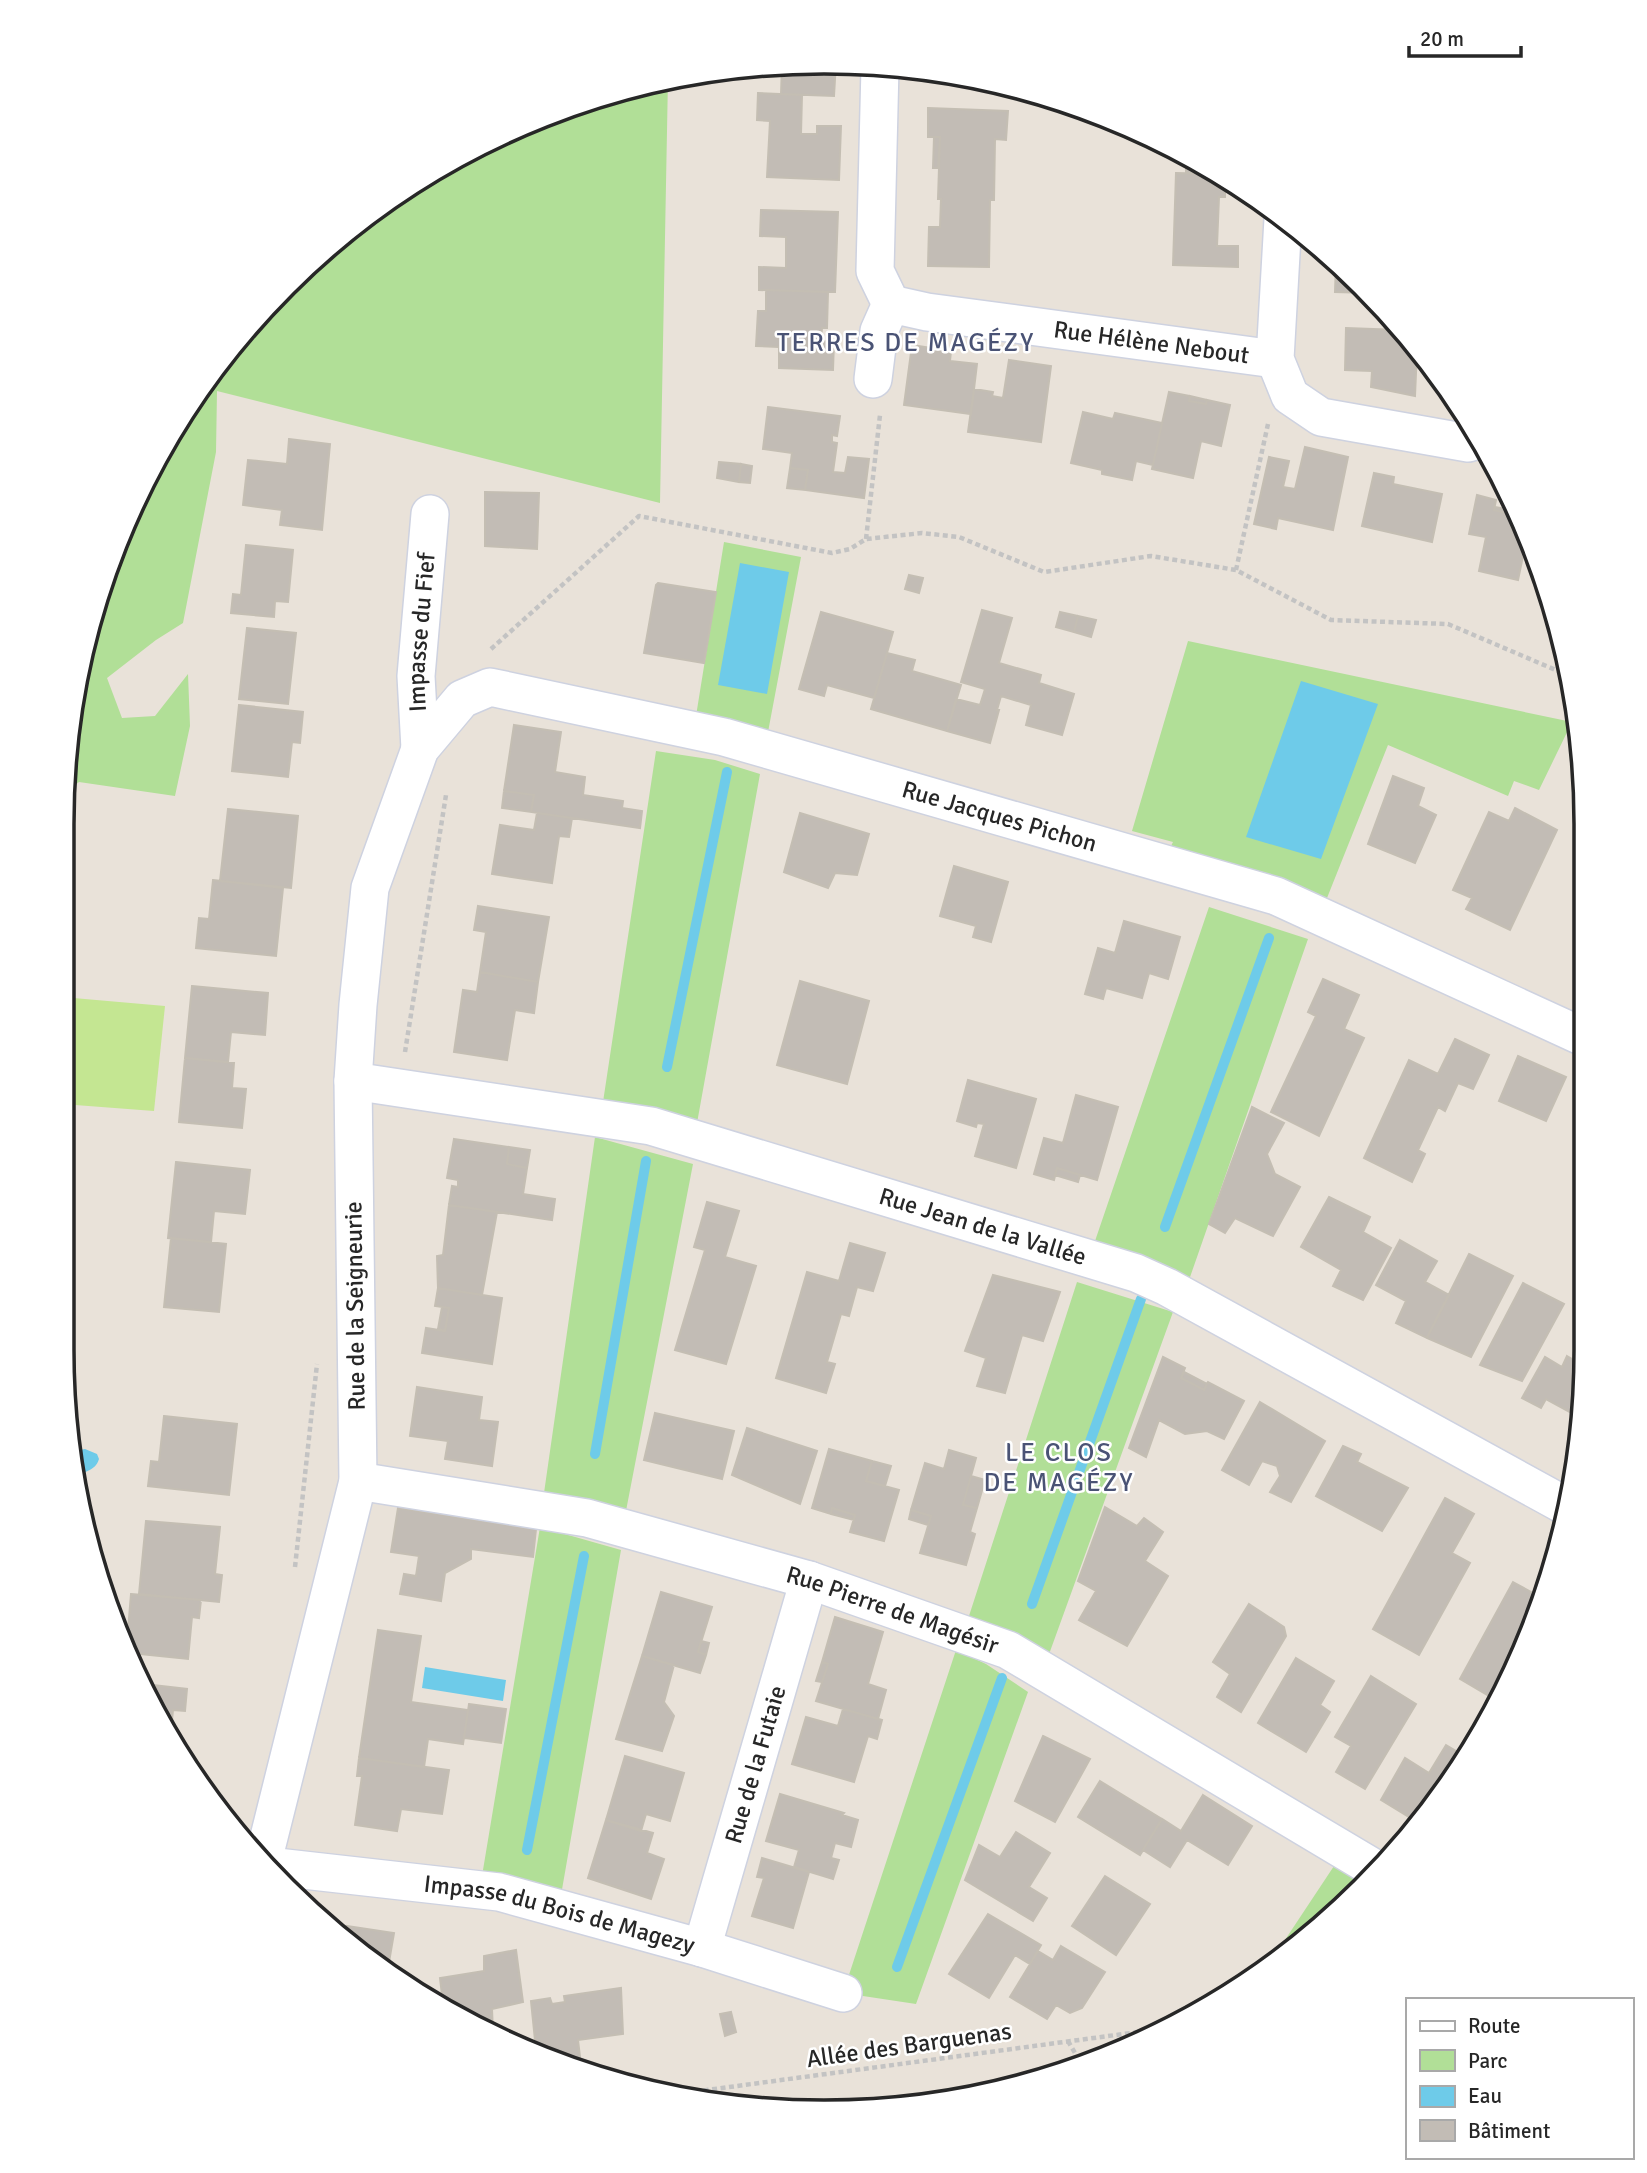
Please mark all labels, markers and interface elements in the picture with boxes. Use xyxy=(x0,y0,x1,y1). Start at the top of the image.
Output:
scale bar xyxy=(1409,14,1521,58)
text: 20 m xyxy=(1420,26,1464,52)
street label: Rue Hélène Nebout xyxy=(1052,314,1251,370)
district label: TERRES DE MAGÉZY xyxy=(777,327,1035,359)
street label: Impasse du Fief xyxy=(401,550,442,713)
street label: Rue Jacques Pichon xyxy=(899,774,1101,859)
street label: Rue Jean de la Vallée xyxy=(876,1181,1090,1272)
street label: Rue de la Seigneurie xyxy=(338,1201,372,1411)
district label: LE CLOS DE MAGÉZY xyxy=(984,1437,1134,1499)
street label: Rue Pierre de Magésir xyxy=(783,1559,1003,1661)
street label: Rue de la Futaie xyxy=(718,1682,792,1847)
street label: Impasse du Bois de Magezy xyxy=(422,1869,698,1960)
legend xyxy=(1406,1998,1633,2159)
text: Route xyxy=(1468,2013,1520,2039)
street label: Allée des Barguenas xyxy=(805,2016,1013,2074)
text: Parc xyxy=(1468,2048,1507,2074)
text: Eau xyxy=(1468,2083,1502,2109)
text: Bâtiment xyxy=(1468,2118,1550,2144)

